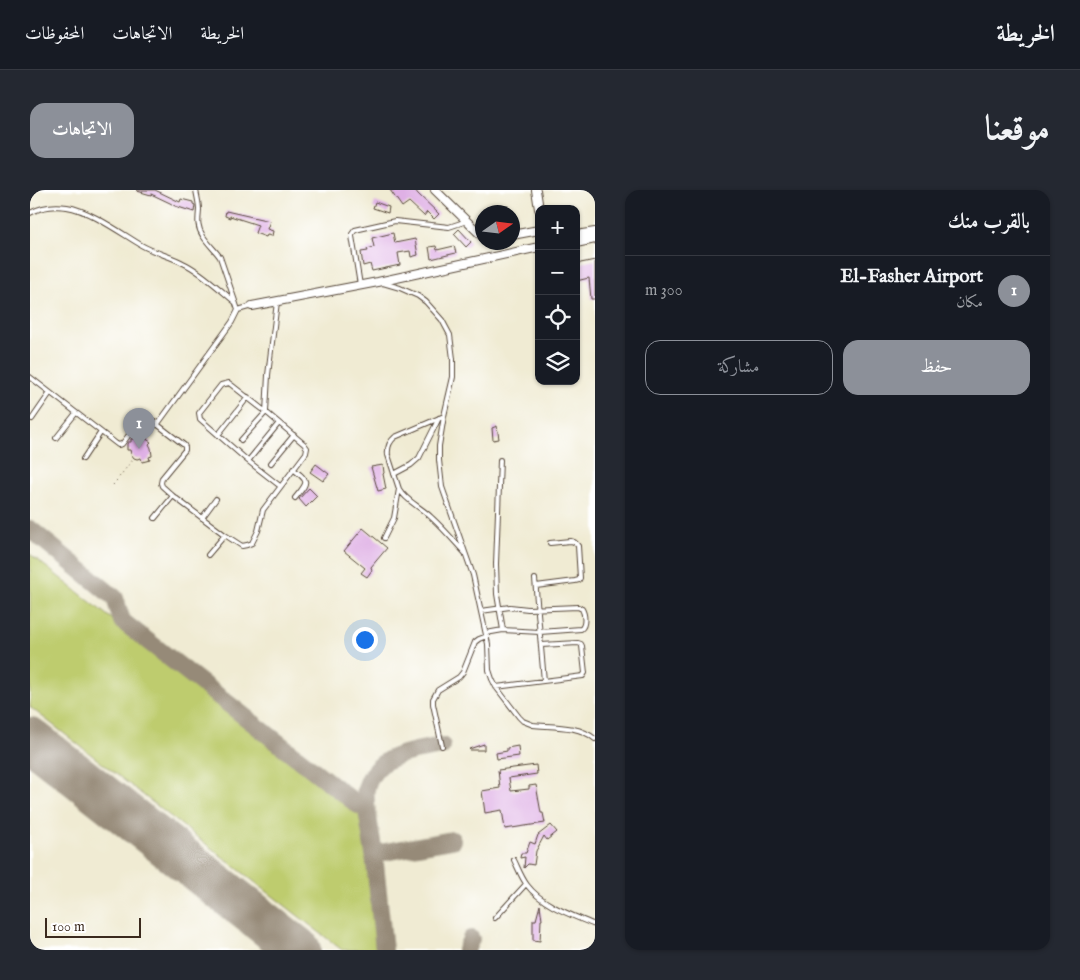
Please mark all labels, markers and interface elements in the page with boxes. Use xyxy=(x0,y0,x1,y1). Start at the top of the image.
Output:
text: الخريطة xyxy=(997,19,1055,50)
text: المحفوظات xyxy=(25,23,84,46)
text: الاتجاهات xyxy=(112,23,172,46)
text: الخريطة xyxy=(200,23,244,46)
button: الاتجاهات xyxy=(30,103,134,158)
text: موقعنا xyxy=(985,107,1050,152)
north arrow xyxy=(475,205,520,250)
map controls xyxy=(535,205,580,385)
button: + xyxy=(535,205,580,250)
text: بالقرب منك xyxy=(948,209,1030,236)
button: − xyxy=(535,250,580,295)
text: El-Fasher Airport xyxy=(840,265,983,289)
text: 300 m xyxy=(645,281,683,301)
text: 1 xyxy=(1011,281,1017,301)
text: مكان xyxy=(956,293,983,313)
button: locate xyxy=(535,295,580,340)
button: layers xyxy=(535,340,580,385)
button: مشاركة xyxy=(645,340,833,395)
button: حفظ xyxy=(843,340,1030,395)
pin: 1 xyxy=(123,408,155,449)
your location xyxy=(352,627,378,653)
scale bar xyxy=(45,915,141,938)
text: 100 m xyxy=(52,918,85,936)

